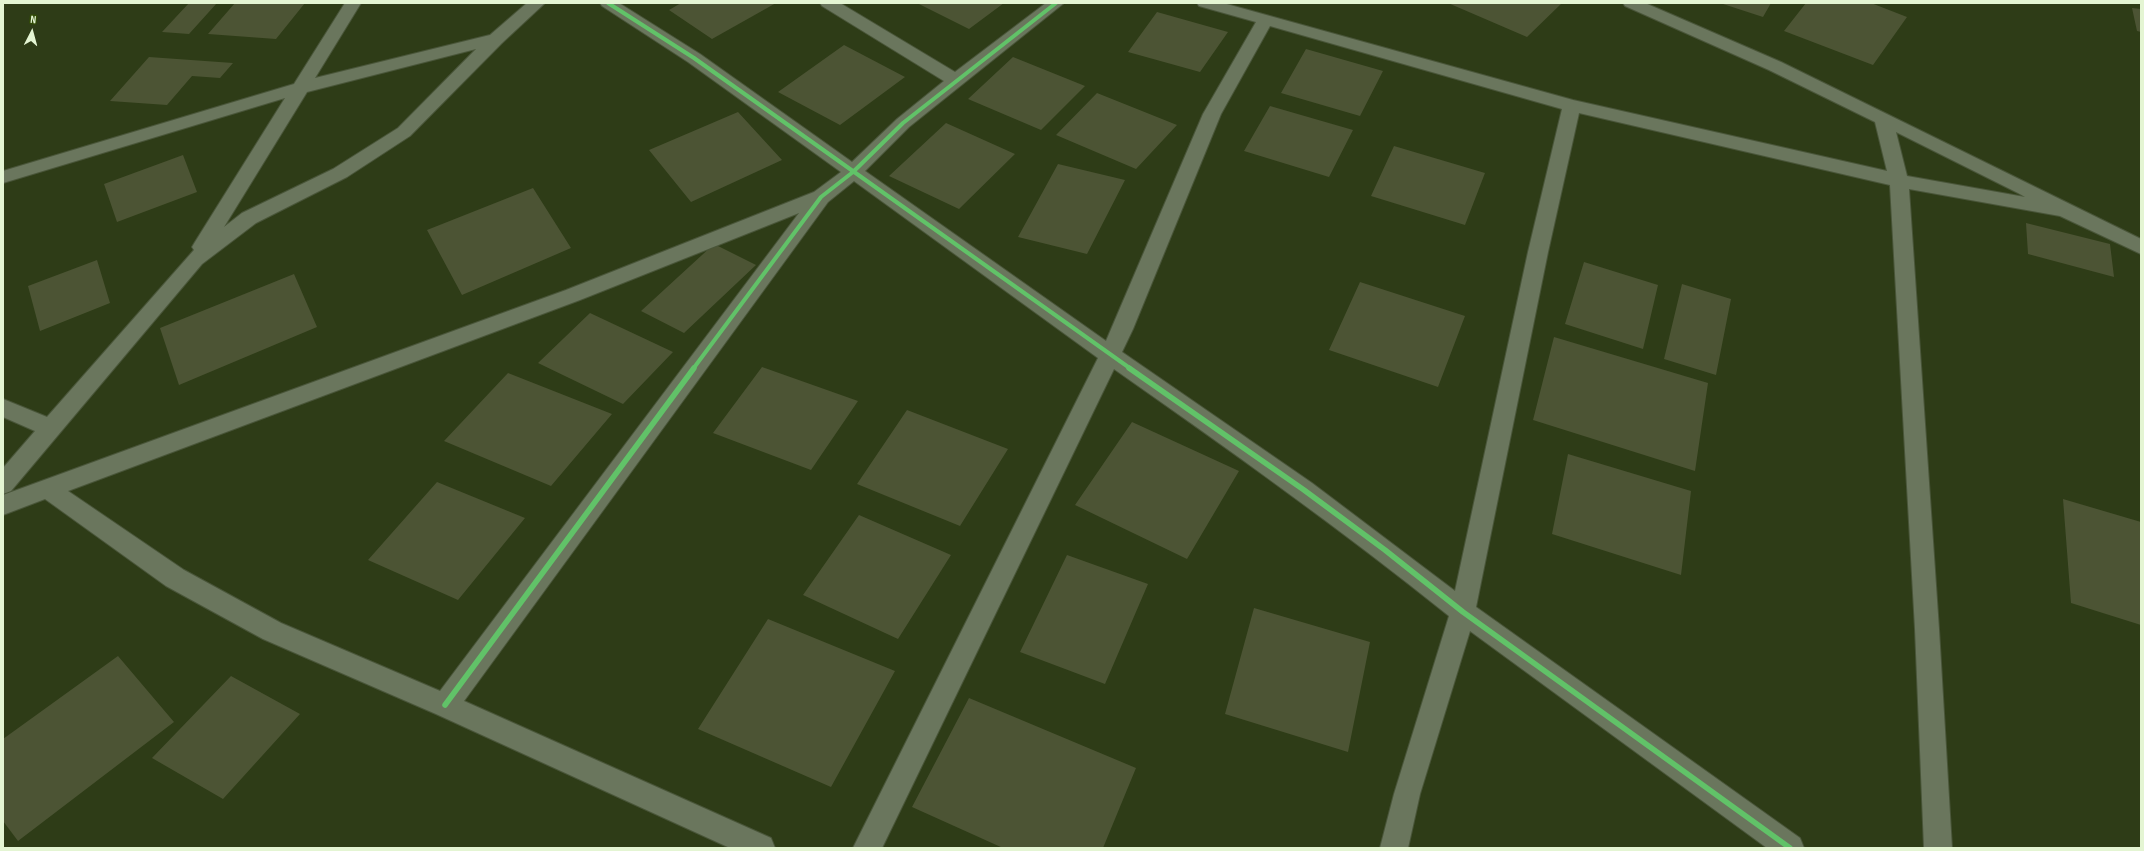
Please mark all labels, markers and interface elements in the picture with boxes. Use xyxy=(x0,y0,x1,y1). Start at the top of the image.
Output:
north arrow xyxy=(12,12,52,52)
text: N xyxy=(30,13,37,26)

